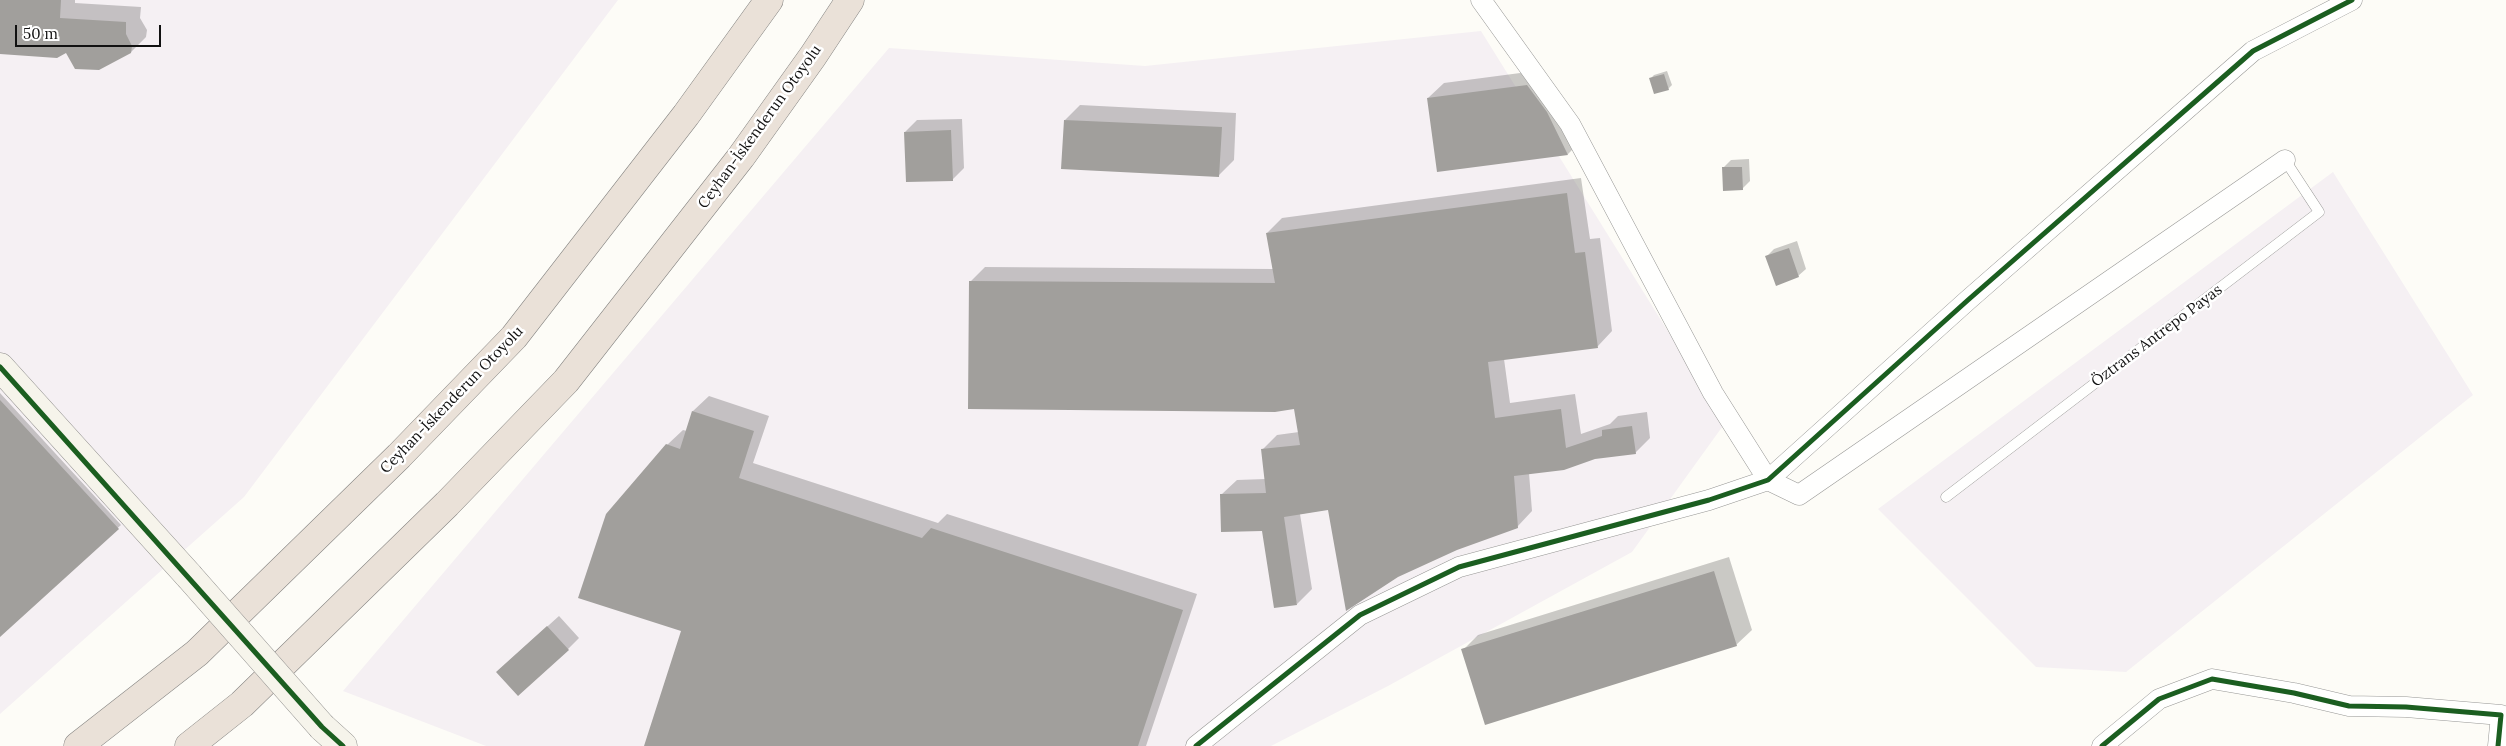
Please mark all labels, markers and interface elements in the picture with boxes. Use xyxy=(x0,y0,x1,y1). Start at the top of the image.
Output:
scale bar xyxy=(18,15,164,47)
text: 50 m xyxy=(23,24,58,43)
street label: Ceyhan-İskenderun Otoyolu xyxy=(695,42,825,212)
street label: Öztrans Antrepo Payas xyxy=(2088,281,2226,391)
street label: Ceyhan-İskenderun Otoyolu xyxy=(377,323,527,477)

